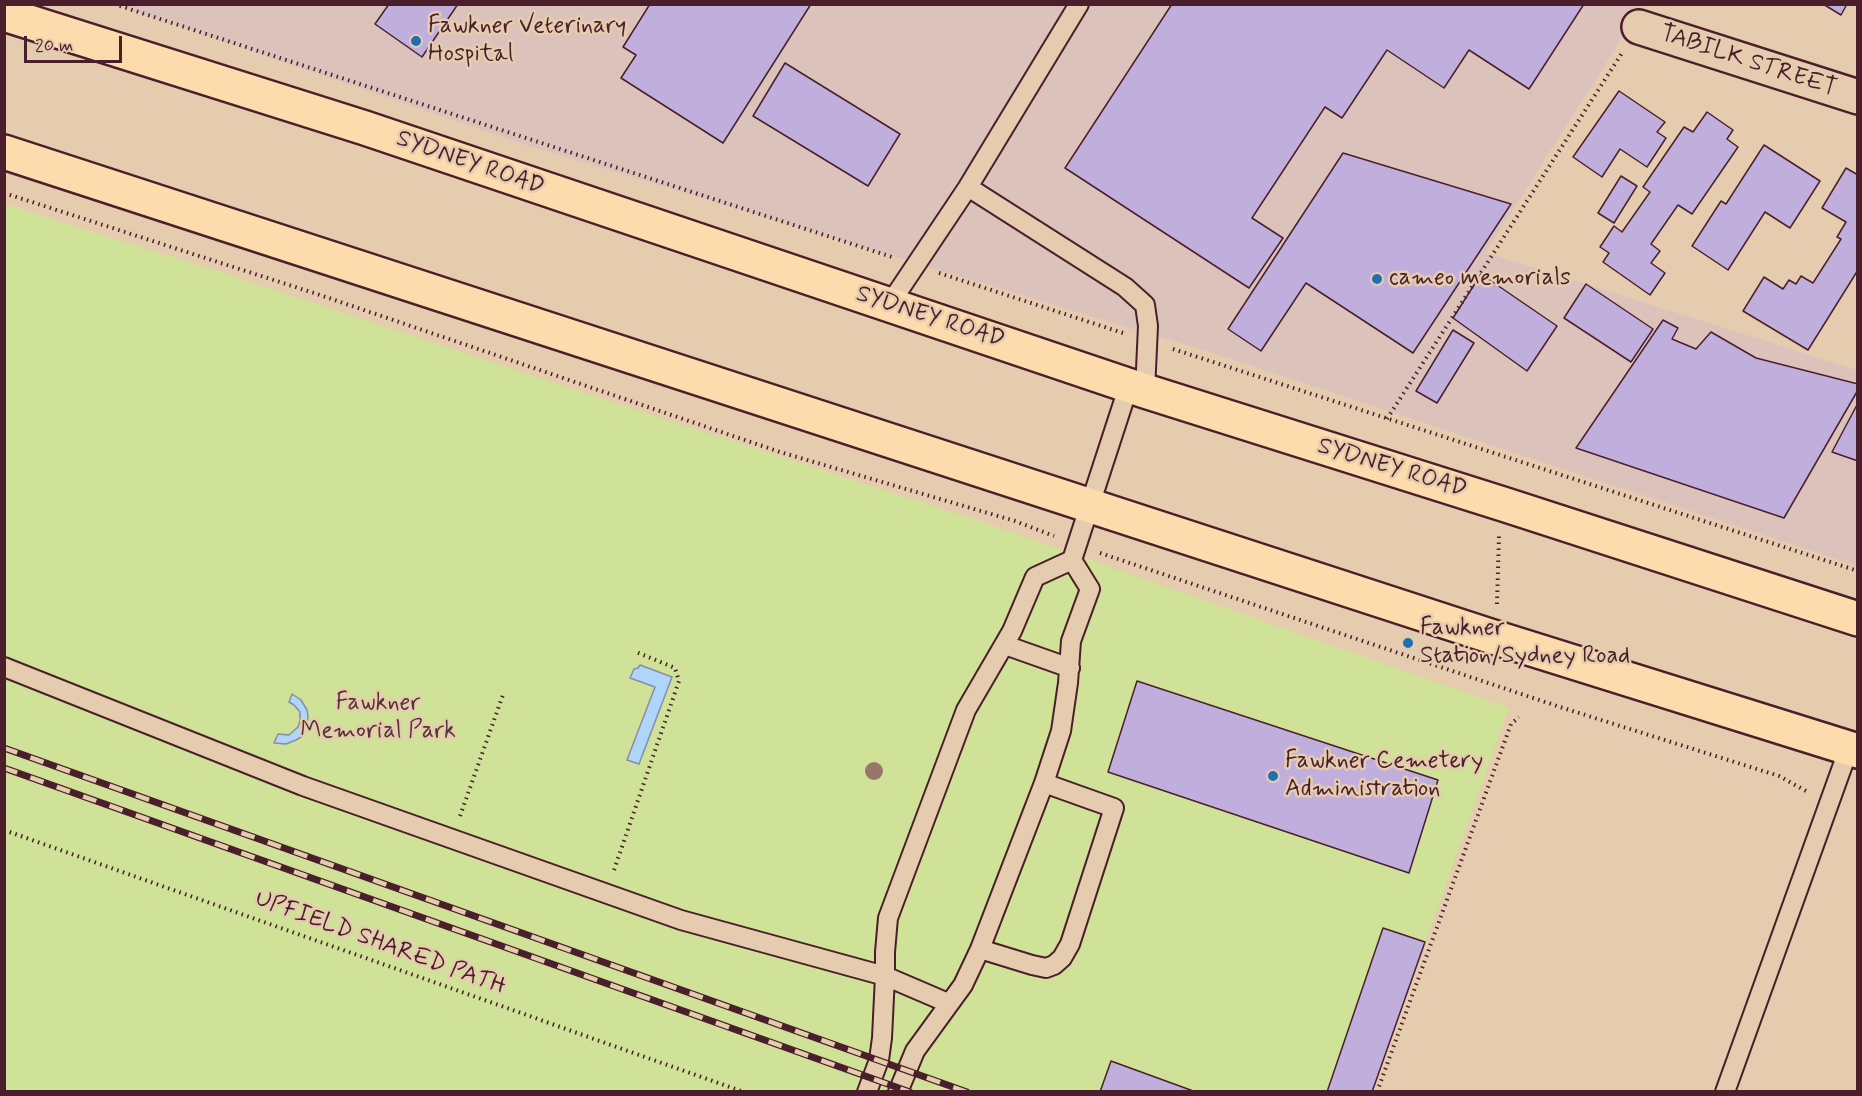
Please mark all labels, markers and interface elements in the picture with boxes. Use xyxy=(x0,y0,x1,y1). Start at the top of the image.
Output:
place label: Fawkner Veterinary Hospital xyxy=(428,13,626,69)
street label: TABILK STREET xyxy=(1656,20,1840,104)
scale bar xyxy=(27,24,124,62)
text: 20 m xyxy=(35,34,73,58)
marker: Fawkner Veterinary Hospital xyxy=(409,34,423,48)
street label: SYDNEY ROAD xyxy=(392,125,548,203)
place label: cameo memorials xyxy=(1389,265,1571,293)
marker: cameo memorials xyxy=(1370,272,1384,286)
street label: SYDNEY ROAD xyxy=(852,280,1008,356)
street label: SYDNEY ROAD xyxy=(1314,433,1470,505)
place label: Fawkner Station/Sydney Road xyxy=(1420,615,1630,671)
marker: Fawkner Station/Sydney Road xyxy=(1401,636,1415,650)
park label: Fawkner Memorial Park xyxy=(300,690,456,746)
place label: Fawkner Cemetery Administration xyxy=(1285,748,1483,804)
marker: Fawkner Cemetery Administration xyxy=(1266,769,1280,783)
street label: UPFIELD SHARED PATH xyxy=(251,885,509,1003)

